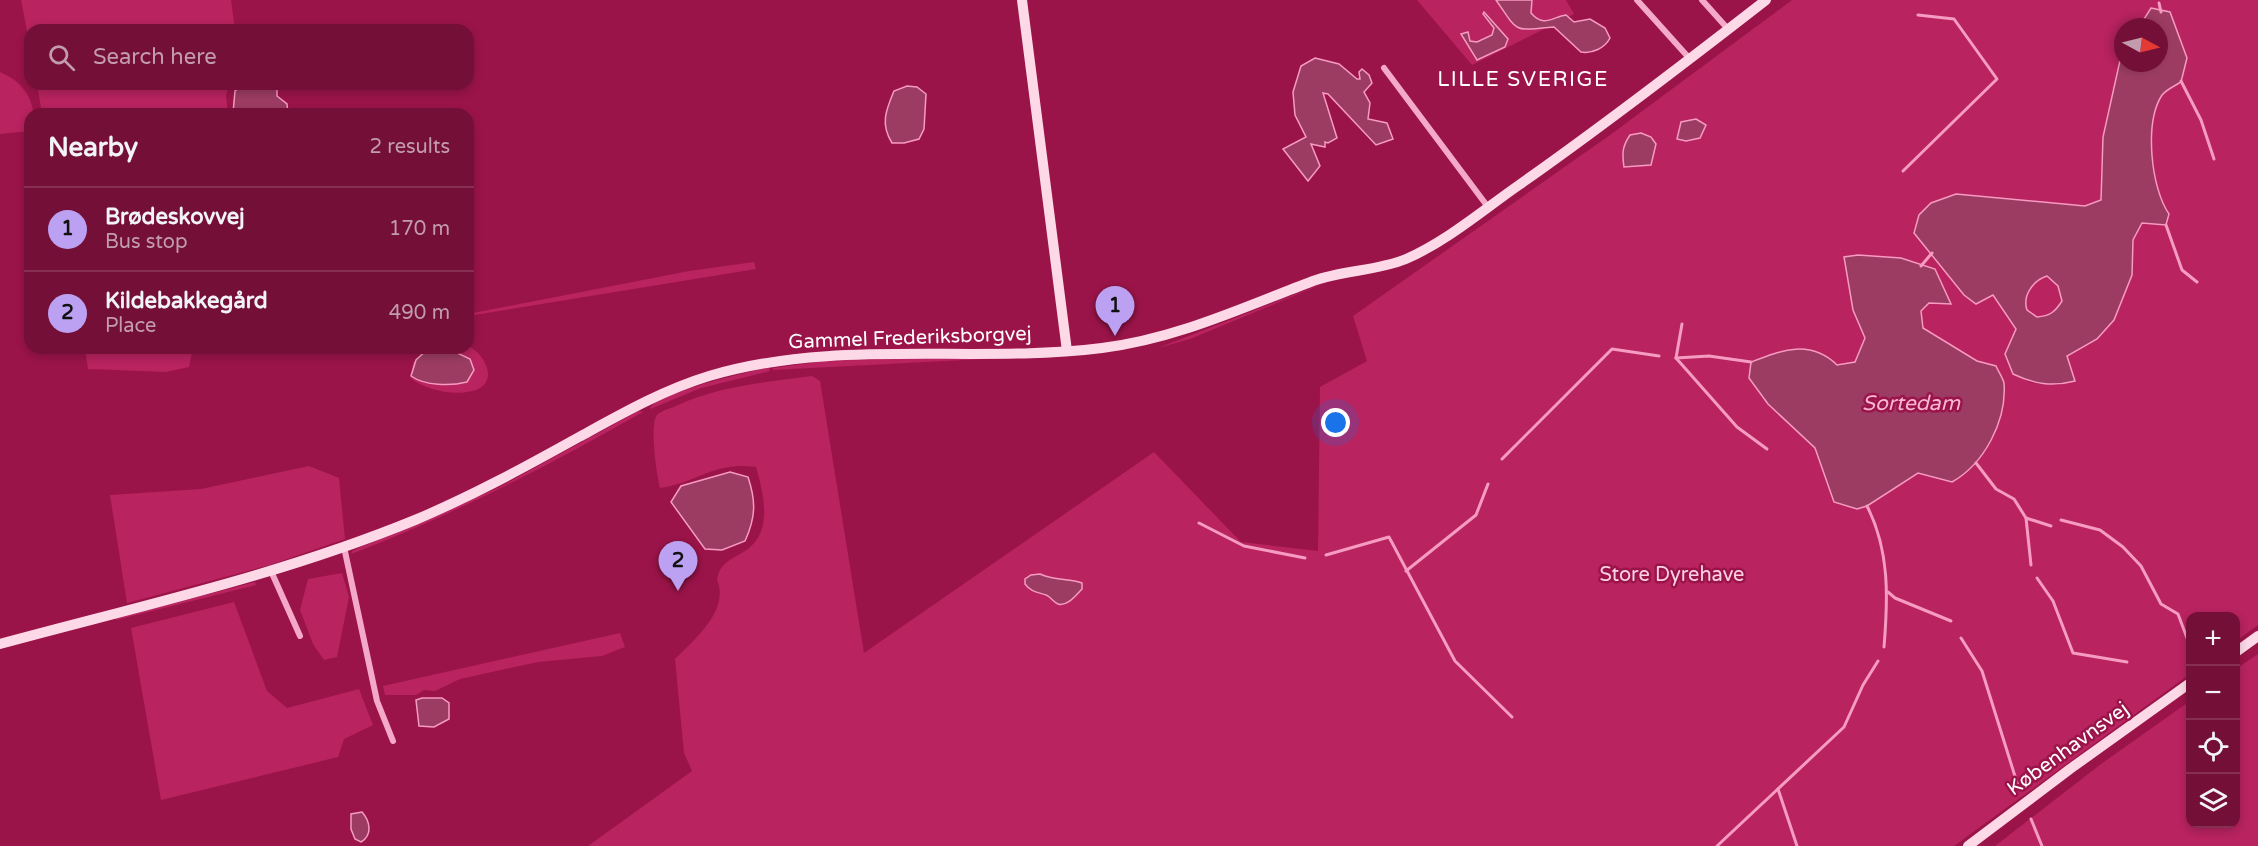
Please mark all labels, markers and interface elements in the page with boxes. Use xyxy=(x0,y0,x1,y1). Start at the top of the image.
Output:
north arrow xyxy=(2114,18,2168,72)
search box xyxy=(24,24,474,90)
icon: search xyxy=(45,41,78,74)
text: Search here xyxy=(93,44,217,70)
district label: LILLE SVERIGE xyxy=(1437,67,1609,92)
text: Nearby xyxy=(48,132,138,163)
text: 2 results xyxy=(370,135,450,159)
text: Brødeskovvej xyxy=(105,204,245,230)
text: 1 xyxy=(61,217,74,241)
text: 170 m xyxy=(389,217,450,241)
text: Bus stop xyxy=(105,230,188,254)
pin: 1 xyxy=(1096,286,1134,336)
text: Kildebakkegård xyxy=(105,288,268,314)
text: 2 xyxy=(61,301,74,325)
text: 490 m xyxy=(389,301,450,325)
text: Place xyxy=(105,314,156,338)
street label: Gammel Frederiksborgvej xyxy=(788,322,1032,354)
water label: Sortedam xyxy=(1862,391,1961,416)
your location xyxy=(1321,408,1350,437)
pin: 2 xyxy=(658,542,698,591)
park label: Store Dyrehave xyxy=(1600,563,1744,587)
map controls xyxy=(2186,612,2240,828)
button: + xyxy=(2186,612,2240,666)
button: − xyxy=(2186,666,2240,720)
street label: Københavnsvej xyxy=(2003,697,2133,801)
button: locate xyxy=(2186,720,2240,774)
button: layers xyxy=(2186,774,2240,828)

